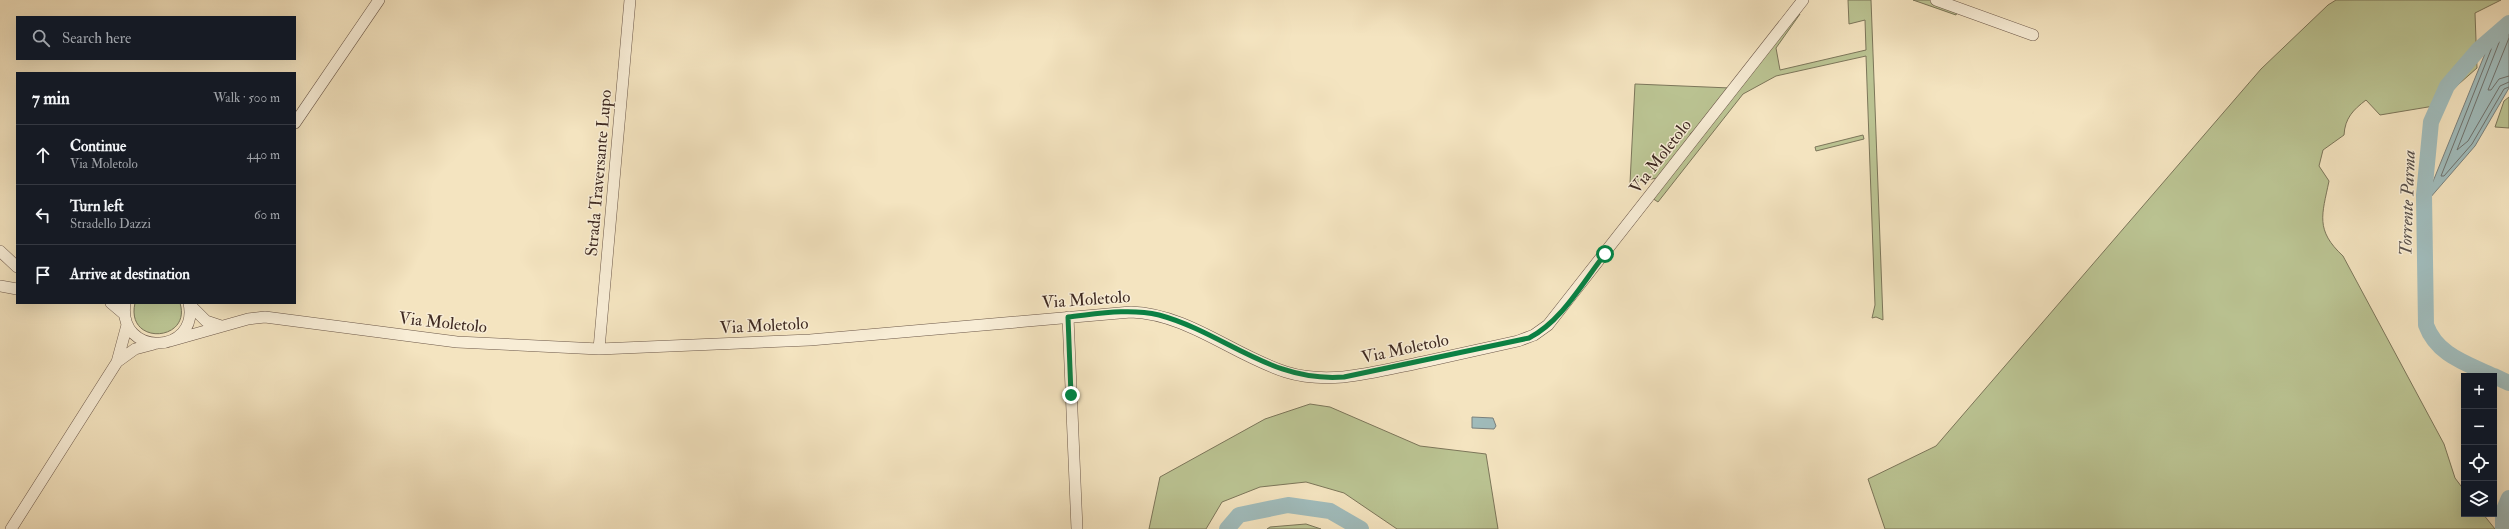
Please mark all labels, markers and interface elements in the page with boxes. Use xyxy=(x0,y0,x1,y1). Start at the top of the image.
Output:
search box xyxy=(16,16,296,60)
icon: search xyxy=(30,27,52,49)
text: Search here xyxy=(62,29,131,48)
text: 7 min xyxy=(32,88,70,109)
street label: Strada Traversante Lupo xyxy=(581,89,617,257)
text: Walk · 500 m xyxy=(213,90,280,106)
street label: Via Moletolo xyxy=(1625,115,1696,198)
text: Continue xyxy=(70,137,126,156)
icon: ahead xyxy=(32,144,54,166)
text: 440 m xyxy=(246,147,280,163)
water label: Torrente Parma xyxy=(2394,150,2421,256)
text: Via Moletolo xyxy=(70,156,138,172)
text: Turn left xyxy=(70,197,124,216)
icon: left xyxy=(32,204,54,226)
text: 60 m xyxy=(254,207,280,223)
text: Stradello Dazzi xyxy=(70,216,151,232)
route start xyxy=(1596,245,1614,263)
icon: arrive xyxy=(32,264,54,286)
text: Arrive at destination xyxy=(70,265,190,284)
street label: Via Moletolo xyxy=(1041,286,1131,313)
street label: Via Moletolo xyxy=(398,307,488,338)
street label: Via Moletolo xyxy=(719,313,809,338)
street label: Via Moletolo xyxy=(1360,329,1451,368)
map controls xyxy=(2461,373,2497,517)
button: + xyxy=(2461,373,2497,409)
route end xyxy=(1062,386,1080,404)
button: − xyxy=(2461,409,2497,445)
button: locate xyxy=(2461,445,2497,481)
button: layers xyxy=(2461,481,2497,517)

